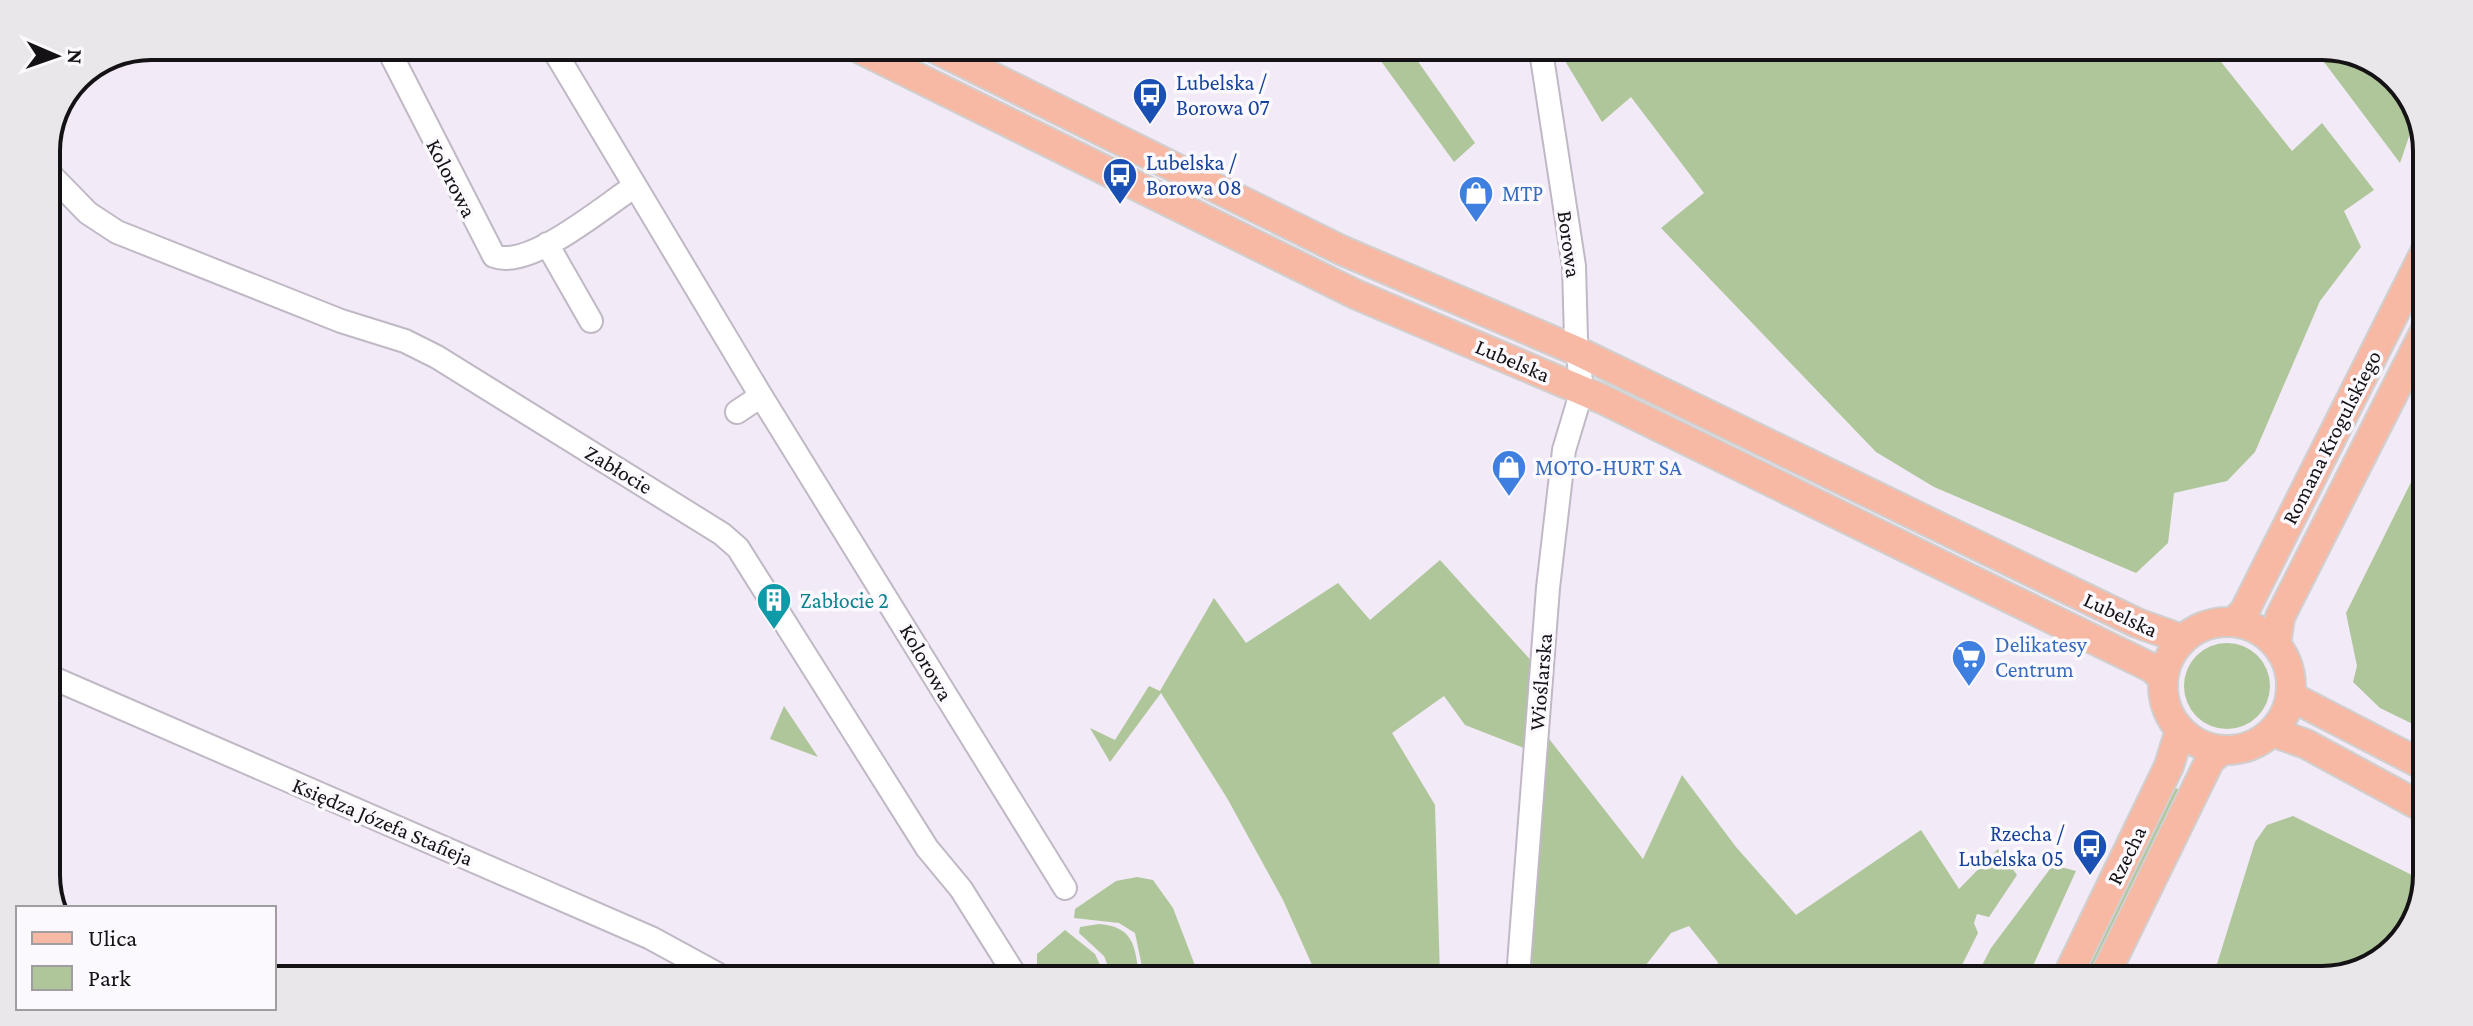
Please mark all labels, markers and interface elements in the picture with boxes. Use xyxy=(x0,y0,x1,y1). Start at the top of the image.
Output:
north arrow xyxy=(16,16,96,96)
text: N xyxy=(63,49,88,65)
place label: Lubelska / Borowa 07 xyxy=(1176,70,1270,120)
bus stop icon: Lubelska / Borowa 07 xyxy=(1131,76,1169,126)
street label: Kolorowa xyxy=(421,135,482,222)
place label: Lubelska / Borowa 08 xyxy=(1146,150,1242,200)
bus stop icon: Lubelska / Borowa 08 xyxy=(1101,156,1139,206)
shop icon: MTP xyxy=(1457,174,1495,224)
place label: MTP xyxy=(1502,181,1543,206)
street label: Borowa xyxy=(1552,209,1587,279)
street label: Lubelska xyxy=(1472,334,1554,387)
street label: Romana Krogulskiego xyxy=(2277,346,2386,528)
street label: Zabłocie xyxy=(581,440,657,499)
shop icon: MOTO-HURT SA xyxy=(1490,448,1528,498)
place label: MOTO-HURT SA xyxy=(1535,455,1682,480)
building icon: Zabłocie 2 xyxy=(755,581,793,631)
street label: Lubelska xyxy=(2080,587,2162,642)
place label: Zabłocie 2 xyxy=(800,588,889,613)
street label: Kolorowa xyxy=(895,619,958,705)
street label: Wioślarska xyxy=(1524,632,1557,732)
place label: Delikatesy Centrum xyxy=(1995,632,2088,682)
supermarket icon: Delikatesy Centrum xyxy=(1950,638,1988,688)
street label: Księdza Józefa Stafieja xyxy=(289,772,477,871)
place label: Rzecha / Lubelska 05 xyxy=(1959,821,2065,871)
street label: Rzecha xyxy=(2102,822,2151,889)
bus stop icon: Rzecha / Lubelska 05 xyxy=(2071,827,2109,877)
legend xyxy=(16,906,276,1010)
text: Ulica xyxy=(88,924,137,951)
text: Park xyxy=(88,964,131,991)

